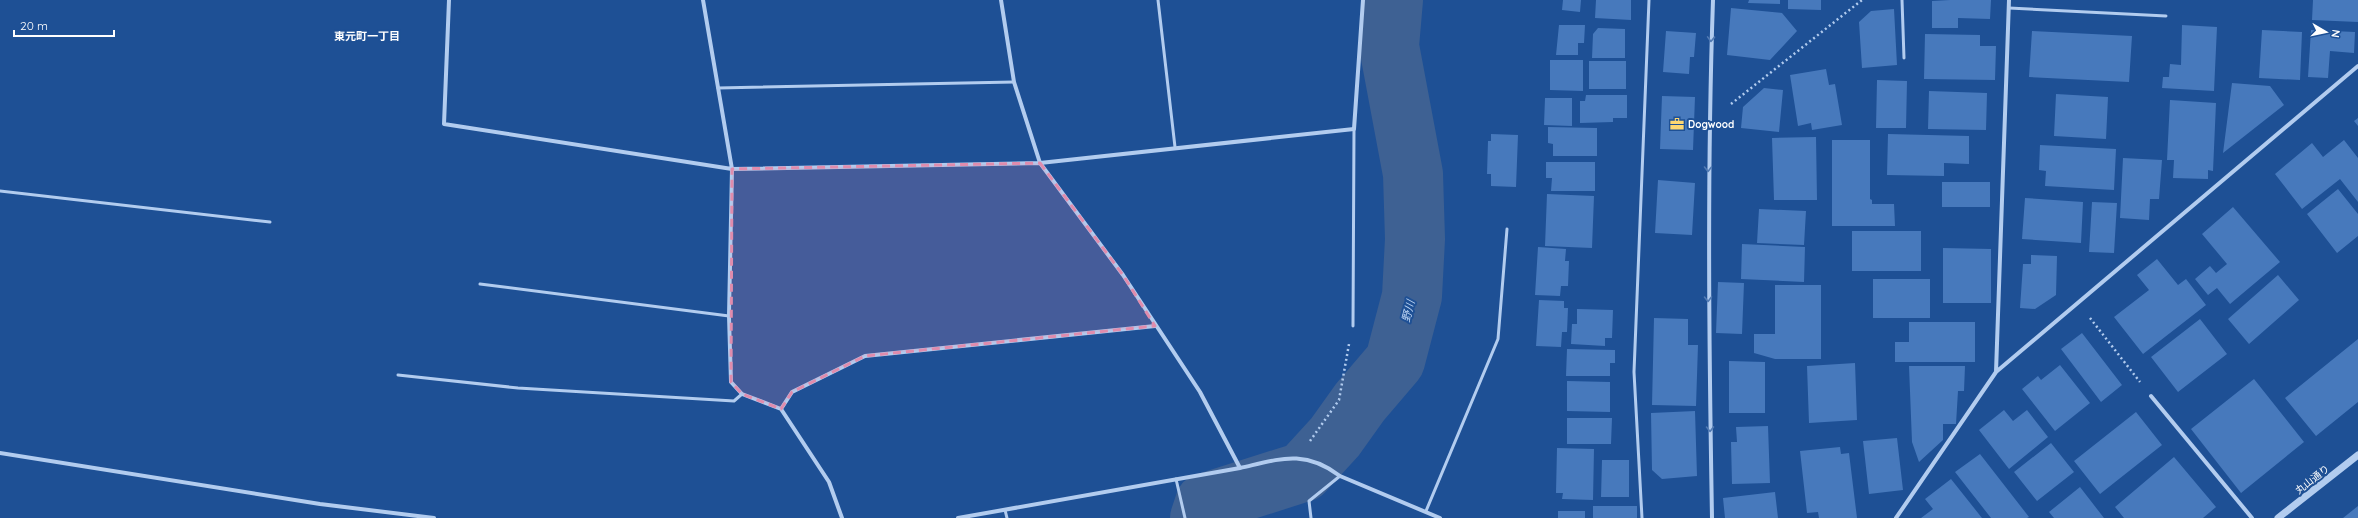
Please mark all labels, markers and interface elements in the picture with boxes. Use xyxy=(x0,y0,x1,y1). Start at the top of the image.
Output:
scale bar xyxy=(14,12,114,38)
north arrow xyxy=(2306,12,2346,52)
text: 20 m xyxy=(20,18,48,33)
text: N xyxy=(2328,28,2343,39)
district label: 東元町一丁目 xyxy=(334,29,400,43)
one-way arrow xyxy=(1707,36,1715,42)
office icon: Dogwood xyxy=(1669,116,1685,132)
place label: Dogwood xyxy=(1688,118,1734,131)
one-way arrow xyxy=(1704,166,1712,172)
one-way arrow xyxy=(1704,296,1712,302)
water label: 野川 xyxy=(1399,298,1418,323)
one-way arrow xyxy=(1706,426,1714,432)
street label: 丸山通り xyxy=(2293,462,2332,497)

